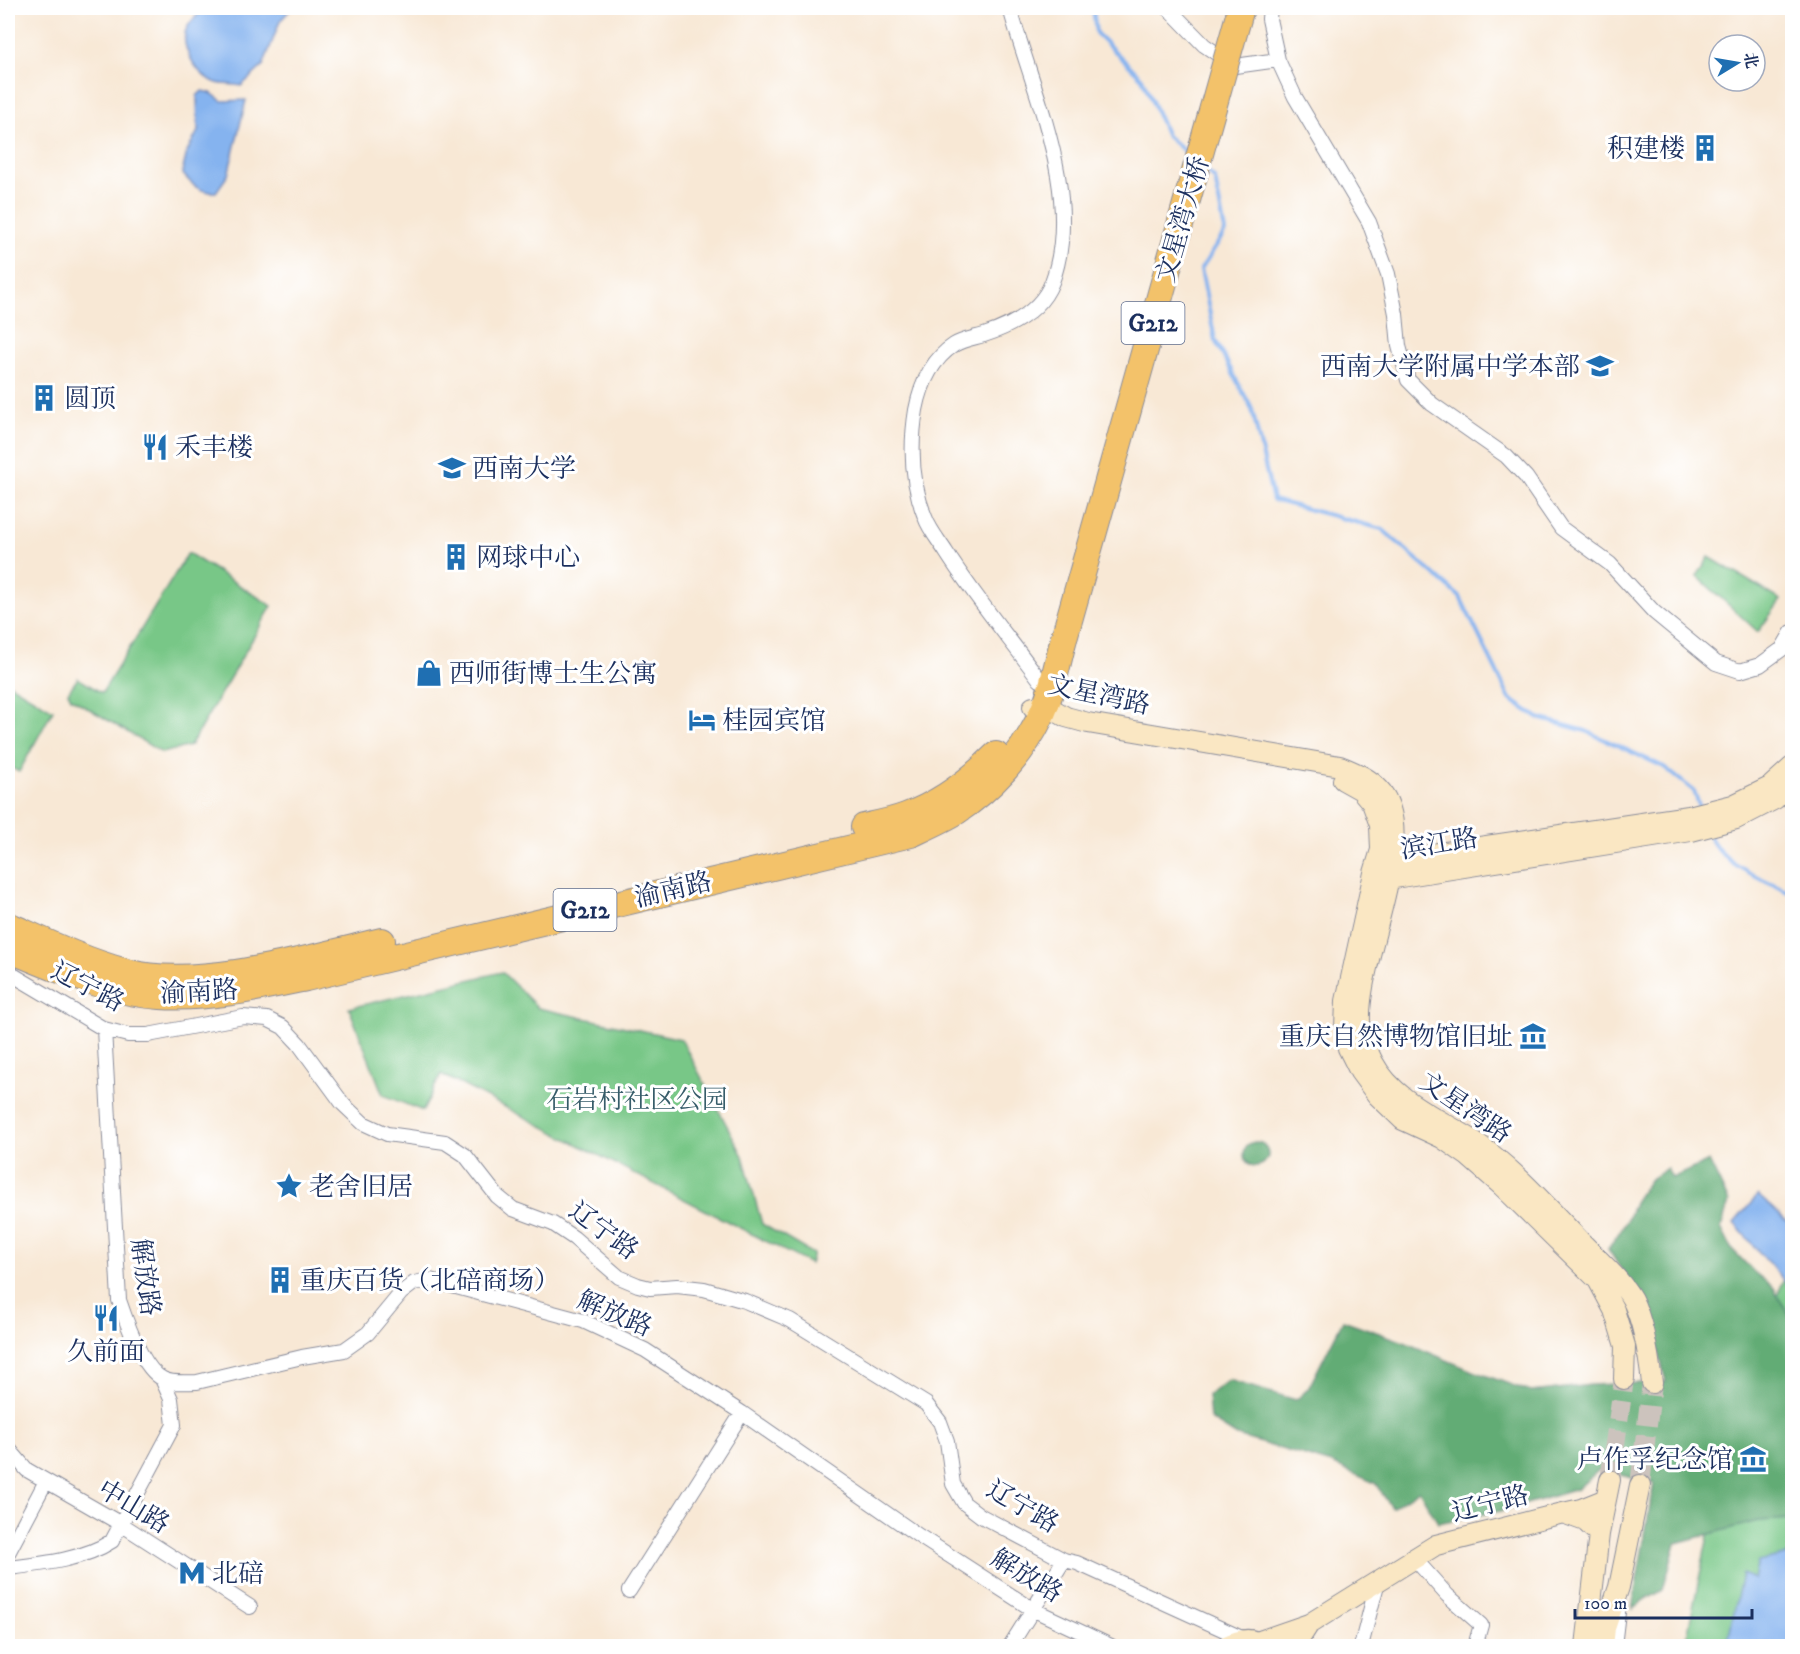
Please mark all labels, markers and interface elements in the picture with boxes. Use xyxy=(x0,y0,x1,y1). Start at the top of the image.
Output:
north arrow xyxy=(1707,33,1767,93)
text: 北 xyxy=(1739,51,1762,70)
place label: 积建楼 xyxy=(1607,133,1685,166)
building icon: 积建楼 xyxy=(1690,133,1720,163)
street label: 文星湾大桥 xyxy=(1150,152,1217,286)
road number: G212 xyxy=(1122,302,1184,344)
place label: 西南大学附属中学本部 xyxy=(1320,351,1580,384)
school or university icon: 西南大学附属中学本部 xyxy=(1585,351,1615,381)
building icon: 圆顶 xyxy=(29,383,59,413)
place label: 圆顶 xyxy=(64,383,116,416)
restaurant icon: 禾丰楼 xyxy=(140,432,170,462)
place label: 禾丰楼 xyxy=(175,432,253,465)
school or university icon: 西南大学 xyxy=(437,453,467,483)
place label: 西南大学 xyxy=(472,453,576,486)
building icon: 网球中心 xyxy=(441,542,471,572)
place label: 网球中心 xyxy=(476,542,580,575)
shop icon: 西师街博士生公寓 xyxy=(414,658,444,688)
place label: 西师街博士生公寓 xyxy=(449,658,657,691)
street label: 文星湾路 xyxy=(1044,669,1153,722)
hotel icon: 桂园宾馆 xyxy=(687,705,717,735)
place label: 桂园宾馆 xyxy=(722,705,826,738)
street label: 滨江路 xyxy=(1398,822,1480,867)
street label: 渝南路 xyxy=(632,866,715,915)
road number: G212 xyxy=(554,889,616,931)
street label: 辽宁路 xyxy=(45,955,130,1020)
street label: 渝南路 xyxy=(159,974,239,1011)
place label: 重庆自然博物馆旧址 xyxy=(1279,1021,1513,1054)
museum icon: 重庆自然博物馆旧址 xyxy=(1518,1021,1548,1051)
street label: 文星湾路 xyxy=(1413,1065,1518,1151)
park label: 石岩村社区公园 xyxy=(546,1084,728,1117)
place icon: 老舍旧居 xyxy=(274,1171,304,1201)
place label: 老舍旧居 xyxy=(309,1171,413,1204)
street label: 辽宁路 xyxy=(562,1195,644,1267)
street label: 解放路 xyxy=(123,1236,166,1318)
building icon: 重庆百货（北碚商场） xyxy=(265,1265,295,1295)
place label: 重庆百货（北碚商场） xyxy=(300,1265,560,1298)
street label: 解放路 xyxy=(572,1284,657,1345)
restaurant icon: 久前面 xyxy=(91,1303,121,1333)
place label: 久前面 xyxy=(67,1336,145,1369)
place label: 卢作孚纪念馆 xyxy=(1577,1444,1733,1477)
museum icon: 卢作孚纪念馆 xyxy=(1738,1444,1768,1474)
street label: 中山路 xyxy=(91,1473,175,1542)
street label: 辽宁路 xyxy=(980,1474,1064,1541)
street label: 辽宁路 xyxy=(1449,1479,1532,1530)
street label: 解放路 xyxy=(984,1542,1068,1611)
metro station icon: 北碚 xyxy=(177,1558,207,1588)
place label: 北碚 xyxy=(212,1558,264,1591)
scale bar xyxy=(1575,1582,1752,1620)
text: 100 m xyxy=(1584,1593,1627,1615)

